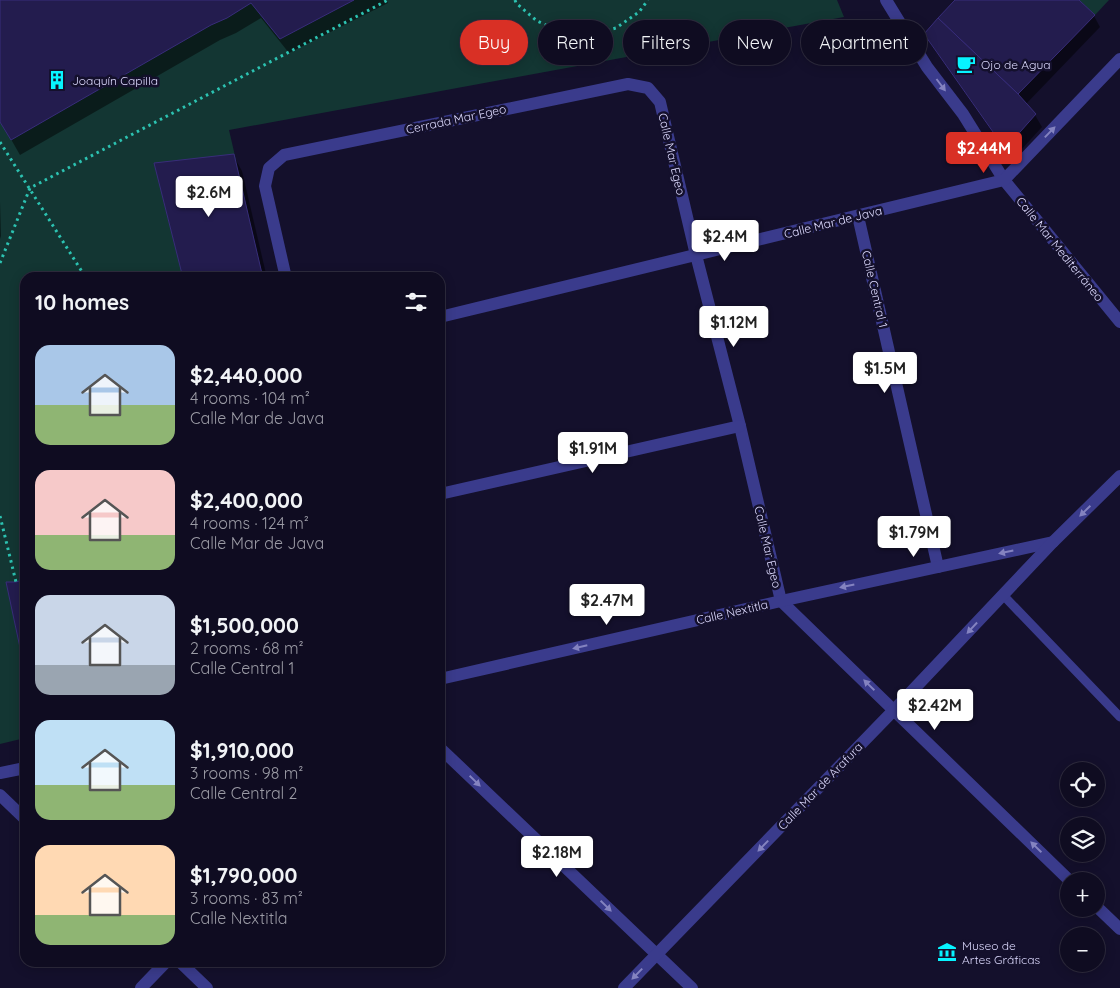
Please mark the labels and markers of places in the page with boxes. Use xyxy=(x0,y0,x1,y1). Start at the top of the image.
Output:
cafe icon: Ojo de Agua xyxy=(955,53,977,75)
place label: Ojo de Agua xyxy=(981,57,1051,72)
building icon: Joaquín Capilla xyxy=(46,69,68,91)
place label: Joaquín Capilla xyxy=(72,73,158,88)
pin: $2.44M xyxy=(943,132,1025,174)
pin: $2.6M xyxy=(174,176,244,218)
pin: $2.4M xyxy=(690,220,760,262)
pin: $1.12M xyxy=(693,306,775,348)
pin: $1.5M xyxy=(850,352,920,394)
pin: $1.91M xyxy=(552,432,634,474)
pin: $1.79M xyxy=(873,516,955,558)
pin: $2.47M xyxy=(566,584,648,626)
pin: $2.42M xyxy=(894,688,976,731)
pin: $2.18M xyxy=(516,836,598,878)
place label: Museo de Artes Gráficas xyxy=(962,938,1041,967)
museum icon: Museo de Artes Gráficas xyxy=(936,941,958,963)

